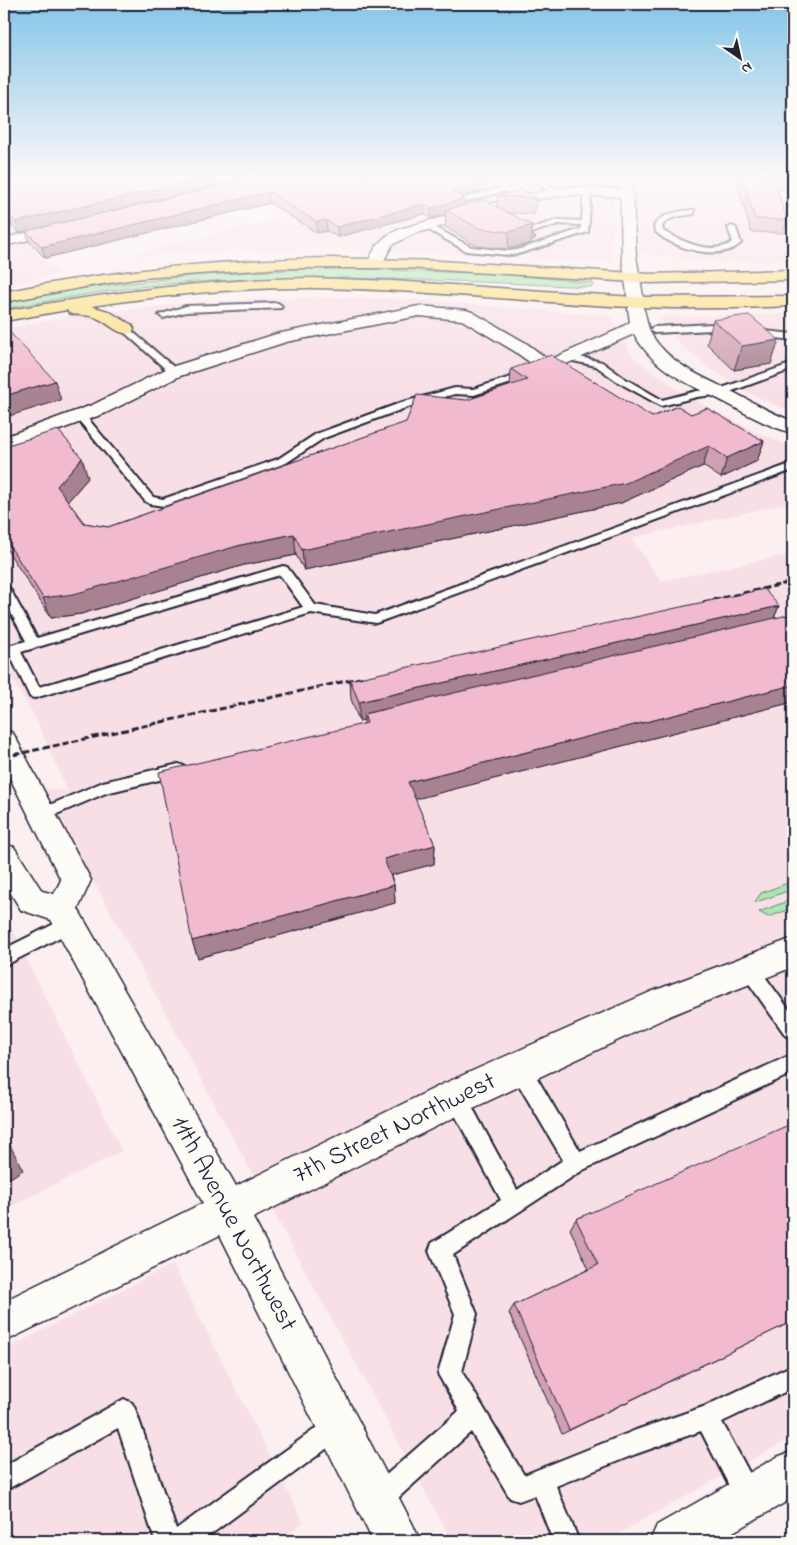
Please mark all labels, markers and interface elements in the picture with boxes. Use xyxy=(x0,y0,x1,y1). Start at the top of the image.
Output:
north arrow xyxy=(714,32,764,82)
text: N xyxy=(737,56,756,79)
street label: 7th Street Northwest xyxy=(287,1063,503,1195)
street label: 11th Avenue Northwest xyxy=(160,1109,306,1339)

